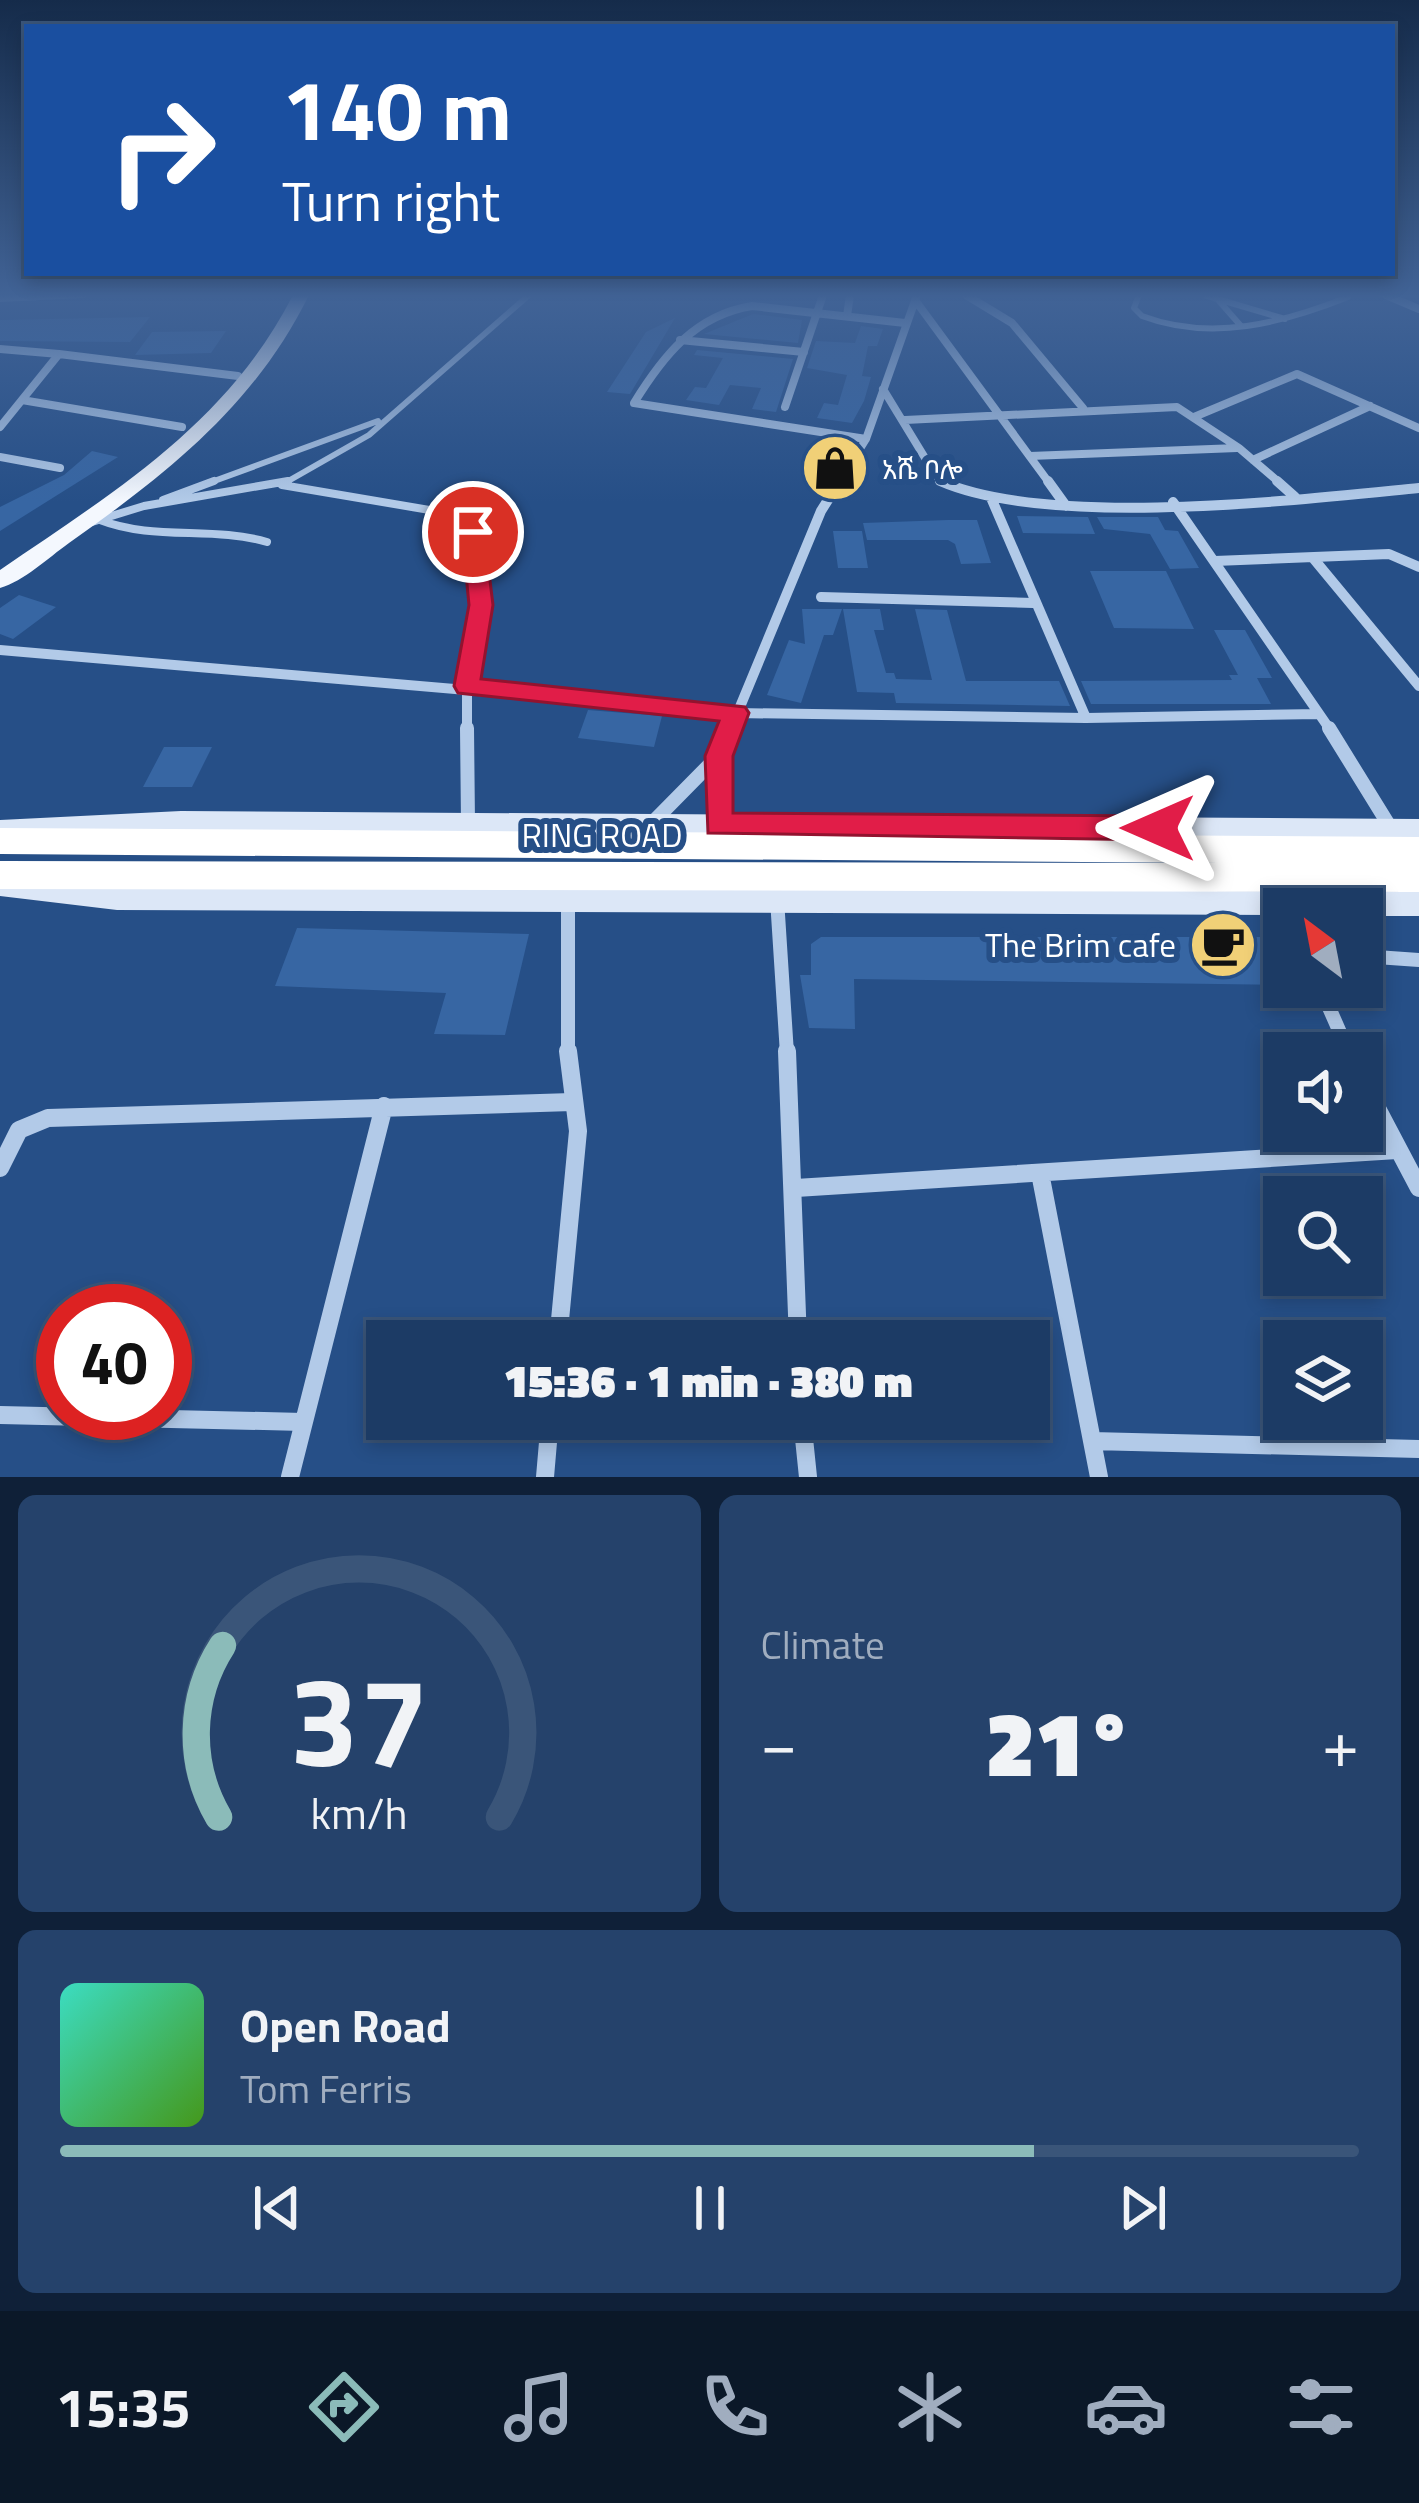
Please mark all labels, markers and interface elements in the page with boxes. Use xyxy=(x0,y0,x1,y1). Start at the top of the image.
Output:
text: 140 m xyxy=(282,45,512,173)
icon: right xyxy=(84,72,240,228)
text: Turn right xyxy=(282,160,500,242)
shop icon: አሼ ቦሎ xyxy=(800,433,870,503)
place label: አሼ ቦሎ xyxy=(882,448,963,489)
pin xyxy=(422,481,524,583)
icon: arrive xyxy=(440,499,506,565)
position arrow xyxy=(1095,765,1221,891)
street label: RING ROAD xyxy=(521,810,683,860)
north arrow xyxy=(1263,888,1383,1008)
map controls xyxy=(1263,888,1383,1440)
cafe icon: The Brim cafe xyxy=(1188,910,1258,980)
place label: The Brim cafe xyxy=(985,920,1176,970)
button: sound xyxy=(1263,1032,1383,1152)
button: search xyxy=(1263,1176,1383,1296)
speed limit sign: 40 xyxy=(36,1284,192,1440)
button: layers xyxy=(1263,1320,1383,1440)
text: 15:36 · 1 min · 380 m xyxy=(504,1346,912,1414)
text: Climate xyxy=(761,1615,885,1674)
text: 37 xyxy=(289,1625,429,1814)
text: 21° xyxy=(986,1674,1134,1811)
text: − xyxy=(761,1692,797,1793)
text: + xyxy=(1322,1692,1359,1793)
text: km/h xyxy=(311,1779,408,1845)
text: Open Road xyxy=(240,1991,451,2059)
text: Tom Ferris xyxy=(240,2059,412,2118)
icon: previous xyxy=(244,2175,310,2241)
icon: pause xyxy=(677,2175,743,2241)
icon: next xyxy=(1110,2175,1176,2241)
icon: directions xyxy=(302,2365,386,2449)
icon: music xyxy=(497,2365,581,2449)
icon: phone xyxy=(693,2365,777,2449)
icon: climate xyxy=(888,2365,972,2449)
icon: car xyxy=(1084,2365,1168,2449)
icon: filters xyxy=(1279,2365,1363,2449)
text: 15:35 xyxy=(56,2366,191,2448)

